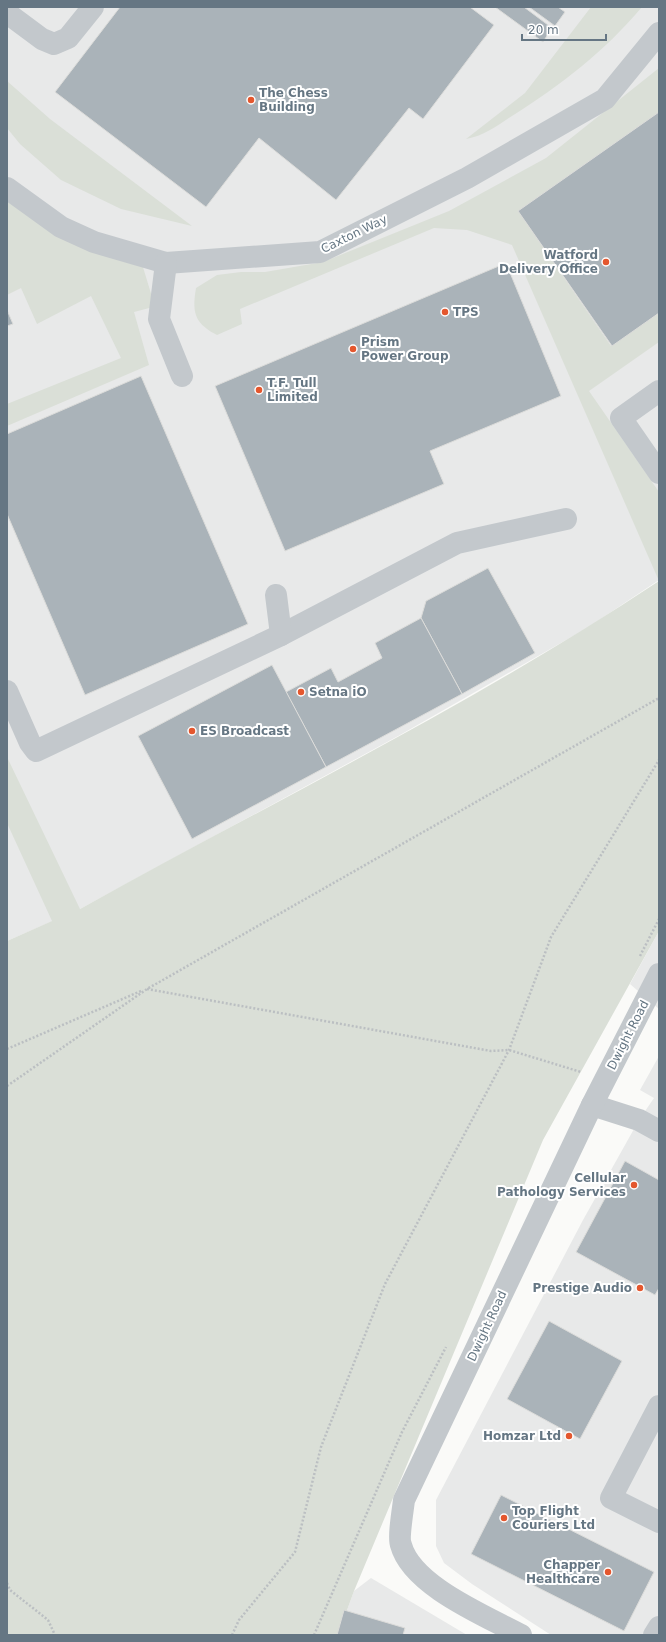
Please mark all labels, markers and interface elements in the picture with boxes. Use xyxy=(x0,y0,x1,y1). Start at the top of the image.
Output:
scale bar xyxy=(522,16,606,42)
text: 20 m xyxy=(528,23,559,37)
place label: The Chess Building xyxy=(259,86,328,114)
marker: The Chess Building xyxy=(246,95,256,105)
street label: Caxton Way xyxy=(319,212,389,256)
place label: Watford Delivery Office xyxy=(499,248,598,276)
marker: Watford Delivery Office xyxy=(601,257,611,267)
place label: TPS xyxy=(453,305,479,319)
marker: TPS xyxy=(440,307,450,317)
place label: Prism Power Group xyxy=(361,335,449,363)
marker: Prism Power Group xyxy=(348,344,358,354)
place label: T.F. Tull Limited xyxy=(267,376,318,404)
marker: T.F. Tull Limited xyxy=(254,385,264,395)
place label: Setna iO xyxy=(309,685,367,699)
marker: Setna iO xyxy=(296,687,306,697)
place label: ES Broadcast xyxy=(200,724,289,738)
marker: ES Broadcast xyxy=(187,726,197,736)
street label: Dwight Road xyxy=(604,998,652,1072)
place label: Cellular Pathology Services xyxy=(497,1171,626,1199)
marker: Cellular Pathology Services xyxy=(629,1180,639,1190)
place label: Prestige Audio xyxy=(532,1281,632,1295)
marker: Prestige Audio xyxy=(635,1283,645,1293)
street label: Dwight Road xyxy=(465,1288,509,1364)
place label: Homzar Ltd xyxy=(483,1429,561,1443)
marker: Homzar Ltd xyxy=(564,1431,574,1441)
place label: Top Flight Couriers Ltd xyxy=(512,1504,595,1532)
marker: Top Flight Couriers Ltd xyxy=(499,1513,509,1523)
place label: Chapper Healthcare xyxy=(526,1558,600,1586)
marker: Chapper Healthcare xyxy=(603,1567,613,1577)

